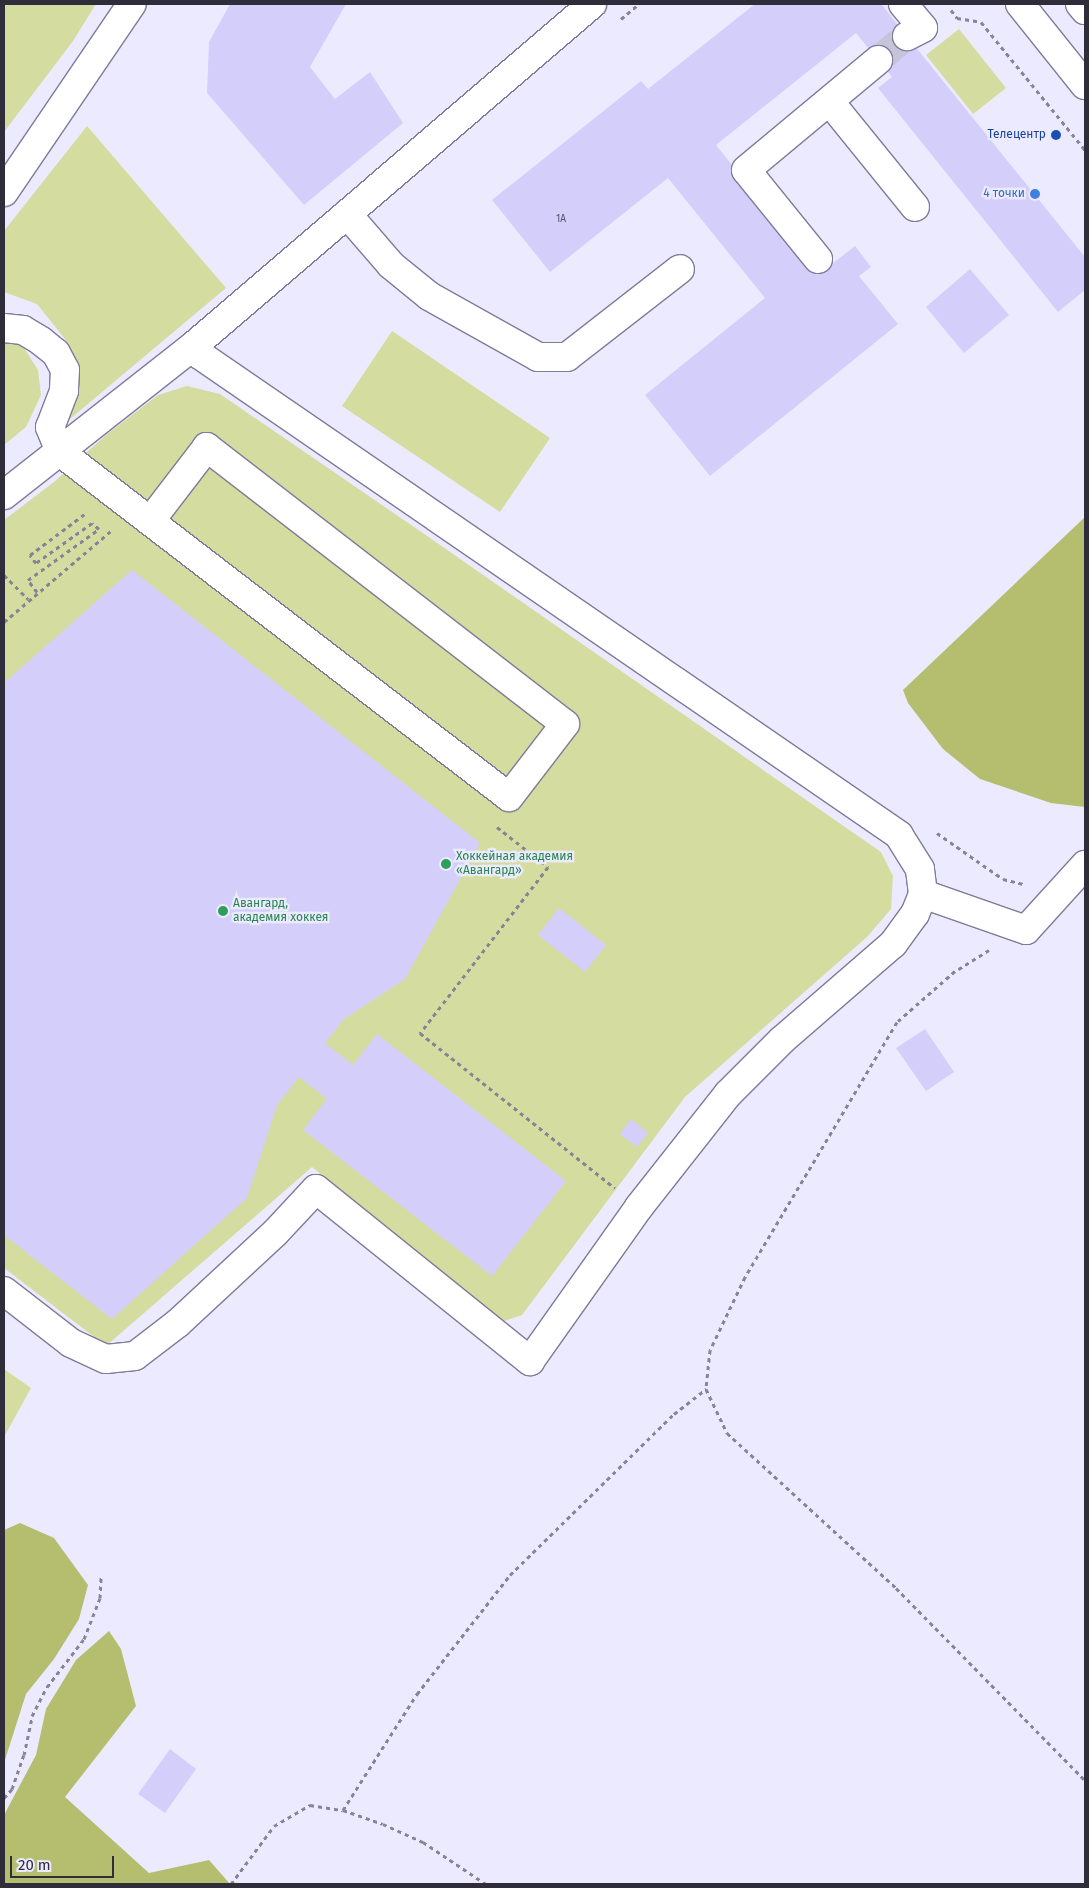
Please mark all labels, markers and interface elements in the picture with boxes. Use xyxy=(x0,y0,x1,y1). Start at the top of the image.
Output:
place label: Телецентр xyxy=(987,128,1046,142)
marker: Телецентр xyxy=(1050,129,1062,141)
place label: 4 точки xyxy=(983,187,1025,201)
marker: 4 точки xyxy=(1029,188,1041,200)
house number: 1А xyxy=(556,214,566,226)
place label: Хоккейная академия «Авангард» xyxy=(456,850,573,878)
marker: Хоккейная академия «Авангард» xyxy=(440,858,452,870)
place label: Авангард, академия хоккея xyxy=(233,897,328,925)
marker: Авангард, академия хоккея xyxy=(217,905,229,917)
scale bar xyxy=(12,1846,116,1878)
text: 20 m xyxy=(18,1856,51,1874)

